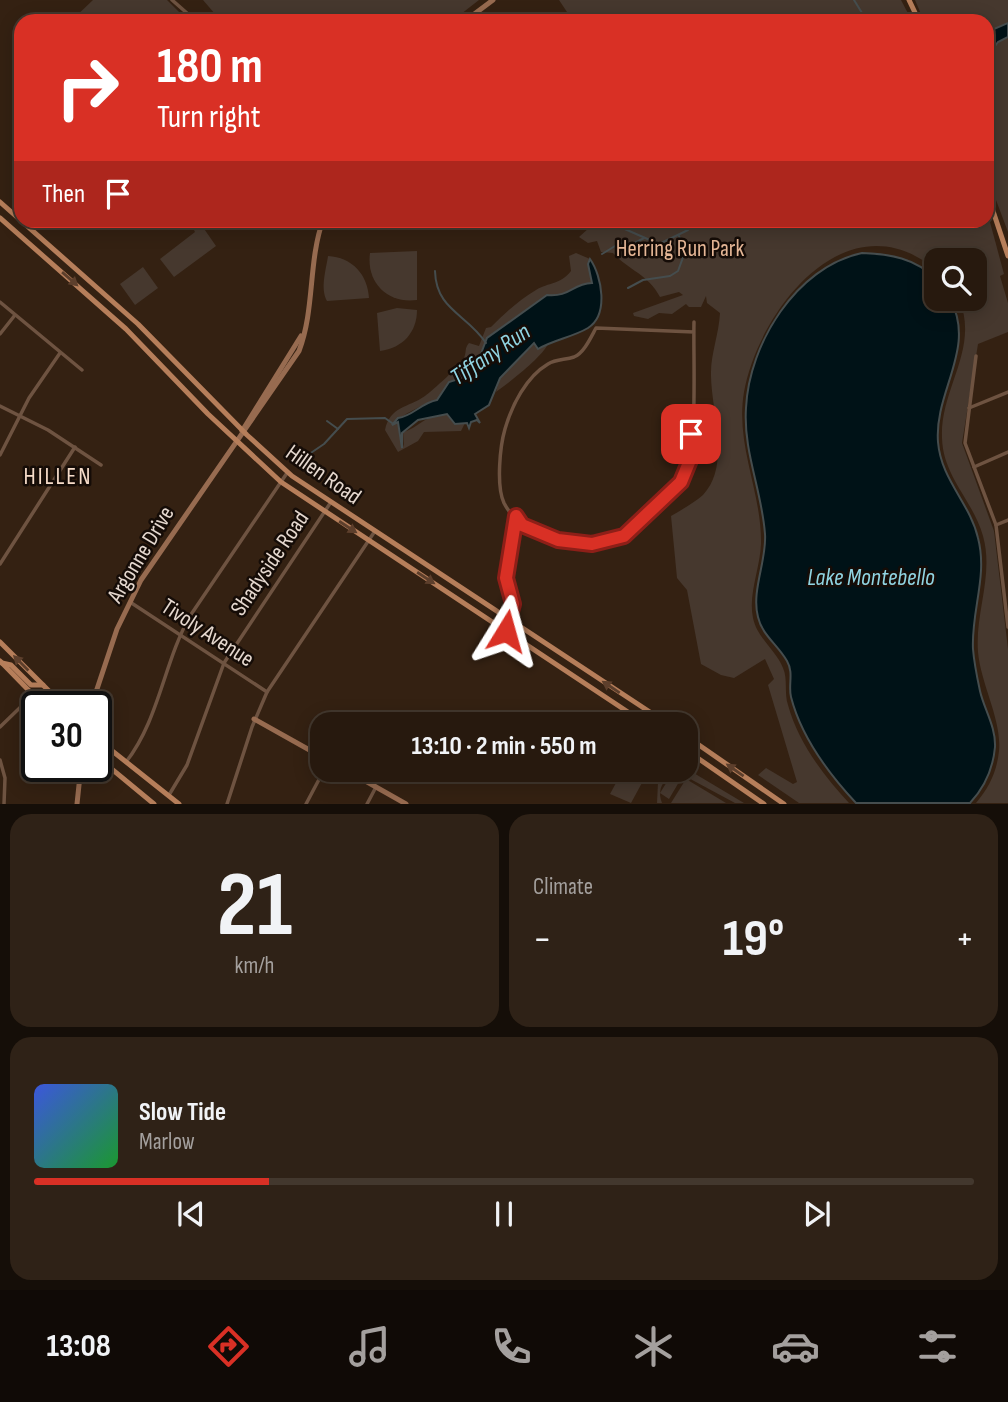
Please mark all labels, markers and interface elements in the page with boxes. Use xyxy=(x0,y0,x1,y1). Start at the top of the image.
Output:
text: 180 m xyxy=(157,38,263,97)
icon: right xyxy=(42,42,133,133)
text: Turn right xyxy=(157,98,261,137)
icon: arrive xyxy=(99,175,137,213)
text: Then xyxy=(42,179,85,210)
park label: Herring Run Park xyxy=(616,235,744,263)
map controls xyxy=(924,248,987,311)
button: search xyxy=(924,248,987,311)
one-way arrow xyxy=(61,271,79,287)
water label: Tiffany Run xyxy=(445,317,536,392)
pin xyxy=(661,404,721,464)
icon: arrive xyxy=(672,415,710,453)
street label: Hillen Road xyxy=(280,439,367,511)
district label: HILLEN xyxy=(24,462,92,491)
street label: Argonne Drive xyxy=(101,501,181,609)
street label: Shadyside Road xyxy=(225,506,315,621)
one-way arrow xyxy=(338,520,357,533)
water label: Lake Montebello xyxy=(807,563,935,592)
one-way arrow xyxy=(416,572,436,585)
street label: Tivoly Avenue xyxy=(156,593,259,673)
position arrow xyxy=(469,594,543,668)
one-way arrow xyxy=(13,655,30,672)
one-way arrow xyxy=(602,681,621,694)
speed limit sign: 30 xyxy=(21,691,112,782)
text: 13:10 · 2 min · 550 m xyxy=(412,731,596,762)
one-way arrow xyxy=(726,763,744,777)
text: 21 xyxy=(217,852,292,961)
text: Climate xyxy=(533,873,593,901)
text: 19° xyxy=(723,908,784,971)
text: − xyxy=(533,917,552,962)
text: + xyxy=(955,917,974,962)
text: km/h xyxy=(235,952,274,980)
text: Slow Tide xyxy=(139,1097,226,1128)
text: Marlow xyxy=(139,1128,195,1156)
icon: previous xyxy=(172,1195,210,1233)
icon: pause xyxy=(485,1195,523,1233)
icon: next xyxy=(798,1195,836,1233)
icon: directions xyxy=(204,1322,253,1371)
icon: music xyxy=(345,1322,394,1371)
icon: phone xyxy=(487,1322,536,1371)
icon: climate xyxy=(629,1322,678,1371)
icon: car xyxy=(771,1322,820,1371)
icon: filters xyxy=(913,1322,962,1371)
text: 13:08 xyxy=(46,1327,111,1366)

